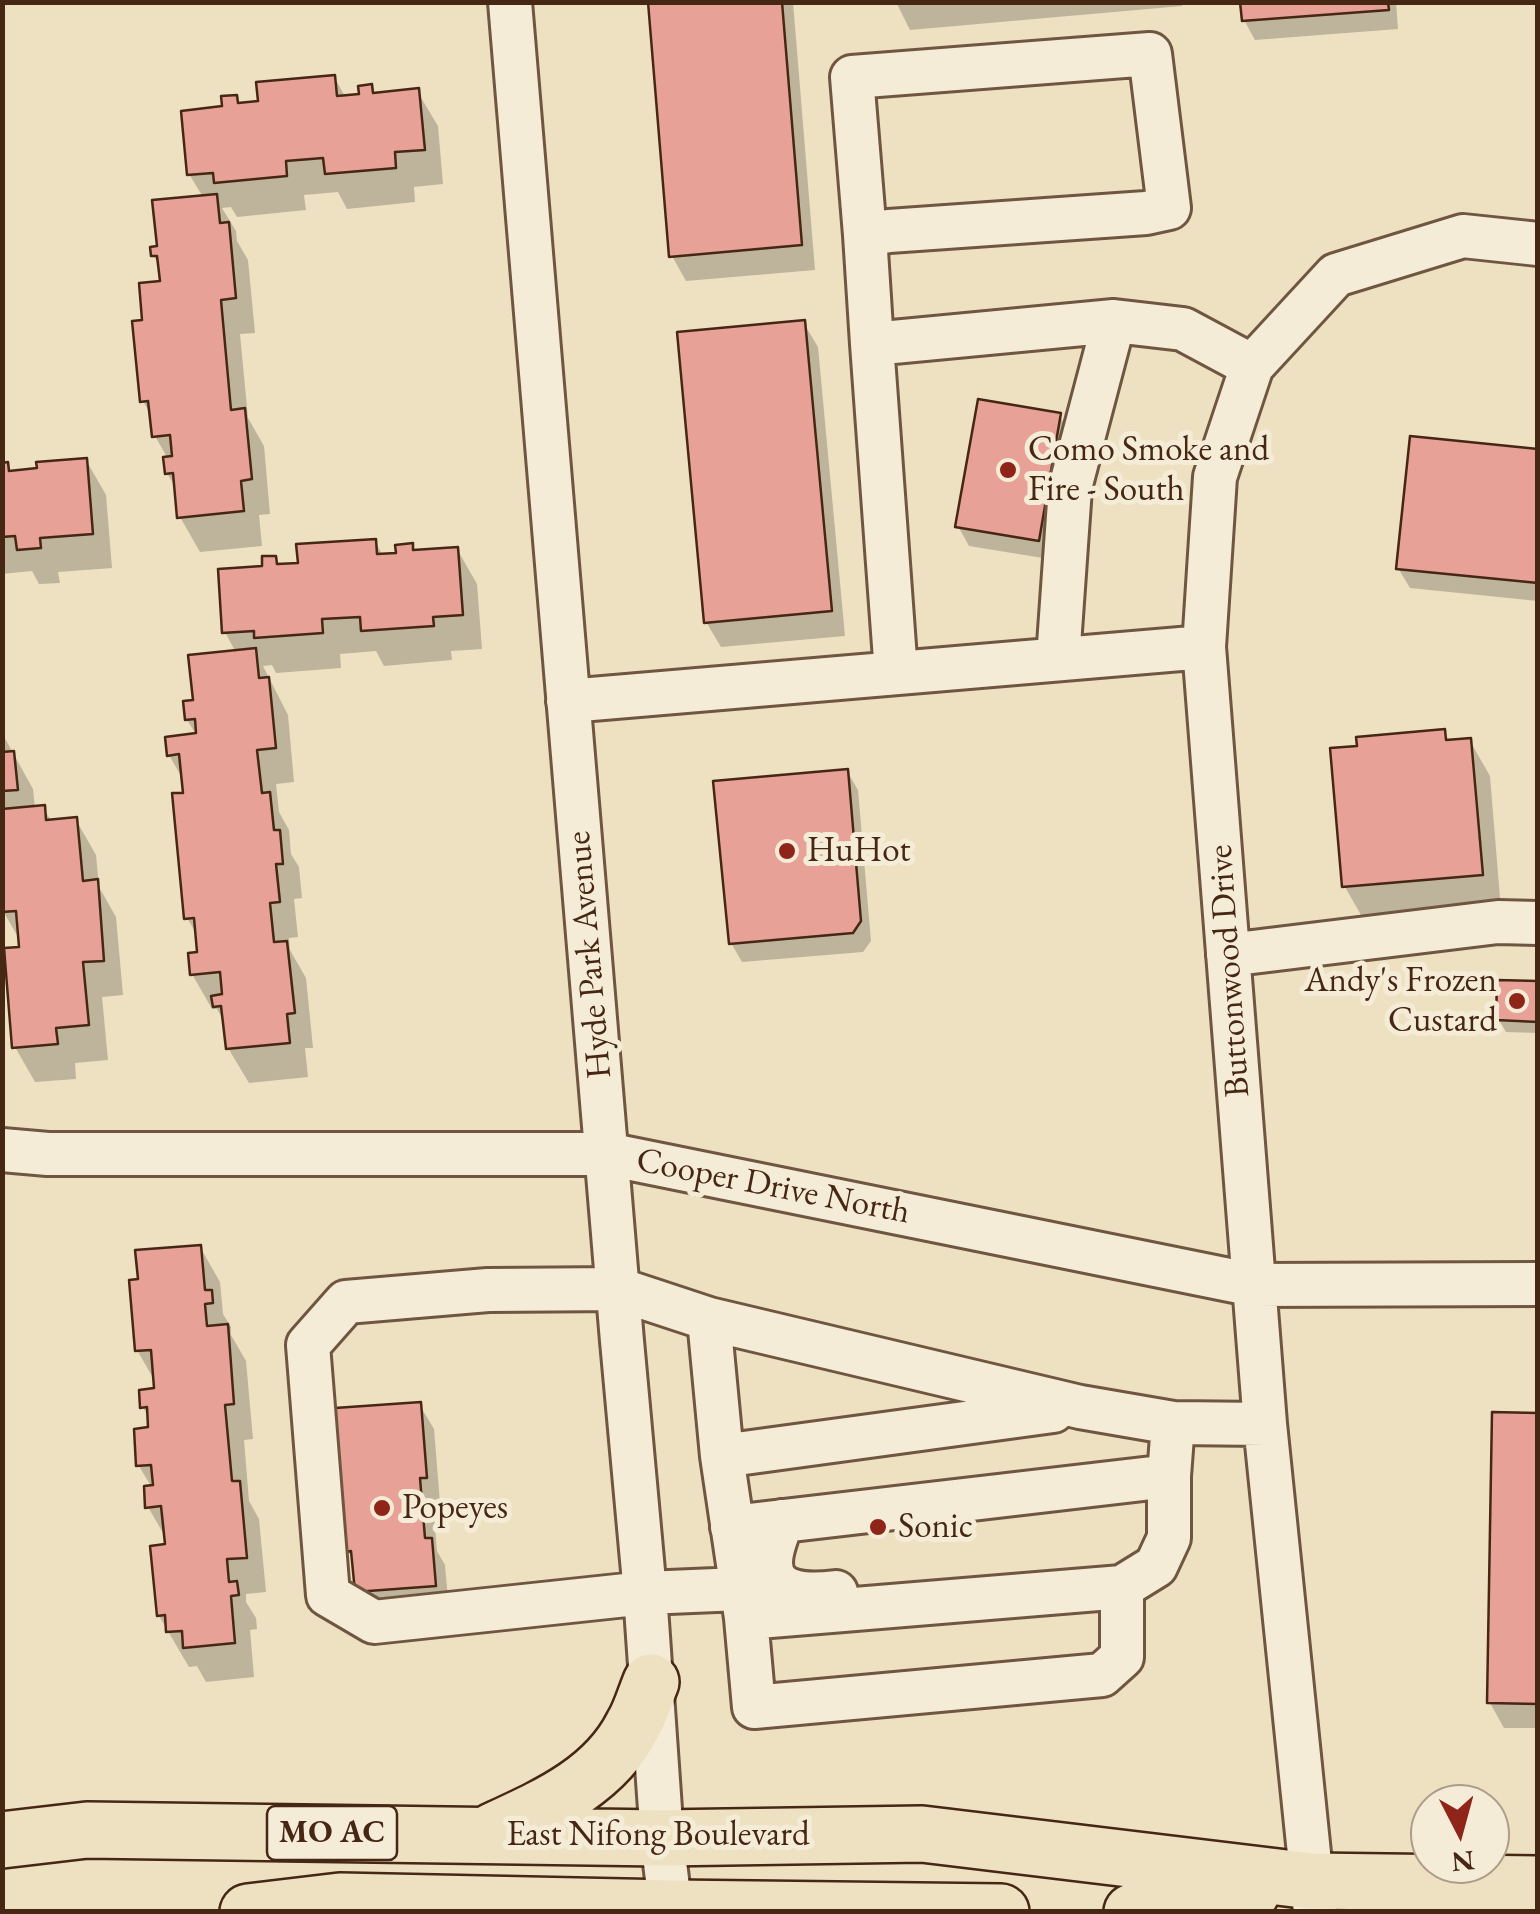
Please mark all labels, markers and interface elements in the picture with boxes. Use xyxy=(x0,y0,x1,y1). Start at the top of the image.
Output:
place label: Como Smoke and Fire - South xyxy=(1028,429,1269,511)
marker: Como Smoke and Fire - South xyxy=(997,459,1019,481)
street label: Hyde Park Avenue xyxy=(558,830,622,1080)
place label: HuHot xyxy=(807,830,910,872)
marker: HuHot xyxy=(776,840,798,862)
street label: Buttonwood Drive xyxy=(1200,843,1260,1099)
place label: Andy's Frozen Custard xyxy=(1304,960,1497,1042)
marker: Andy's Frozen Custard xyxy=(1506,990,1528,1012)
street label: Cooper Drive North xyxy=(633,1140,913,1234)
place label: Popeyes xyxy=(402,1487,508,1529)
marker: Popeyes xyxy=(371,1497,393,1519)
place label: Sonic xyxy=(898,1506,973,1548)
marker: Sonic xyxy=(867,1516,889,1538)
north arrow xyxy=(1410,1784,1510,1884)
road number: MO AC xyxy=(267,1806,397,1860)
street label: East Nifong Boulevard xyxy=(506,1814,810,1856)
text: N xyxy=(1450,1843,1476,1881)

